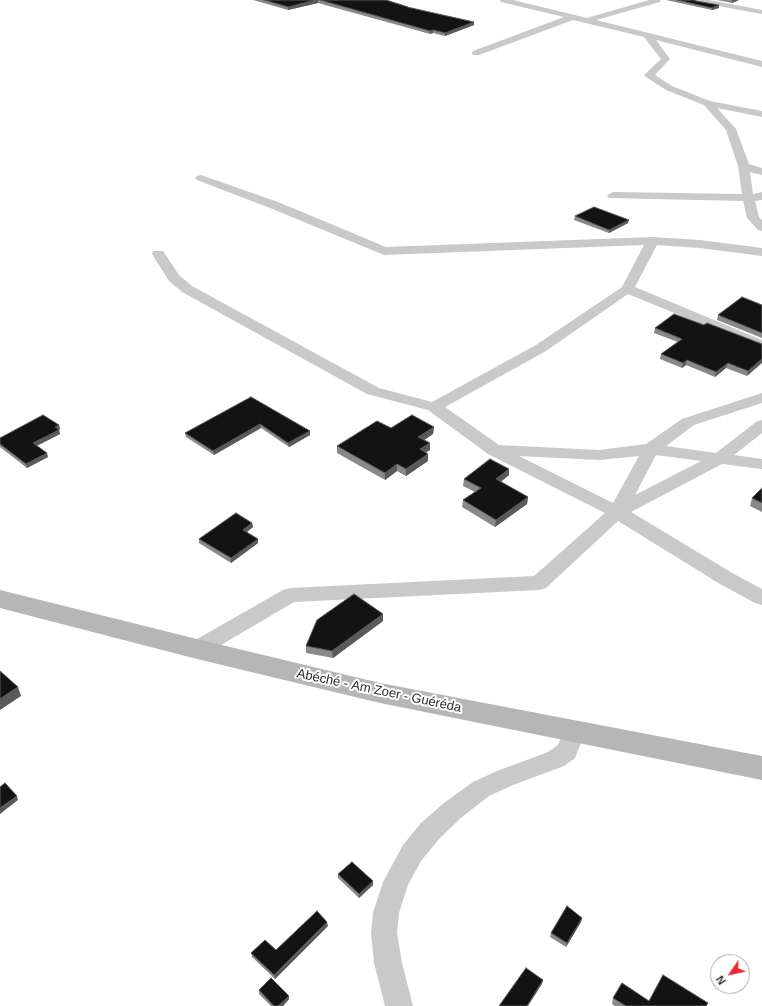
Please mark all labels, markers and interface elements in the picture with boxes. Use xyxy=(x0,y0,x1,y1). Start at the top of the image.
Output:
street label: Abéché - Am Zoer - Guéréda xyxy=(295,666,463,716)
north arrow xyxy=(710,954,750,994)
text: N xyxy=(714,974,728,987)

